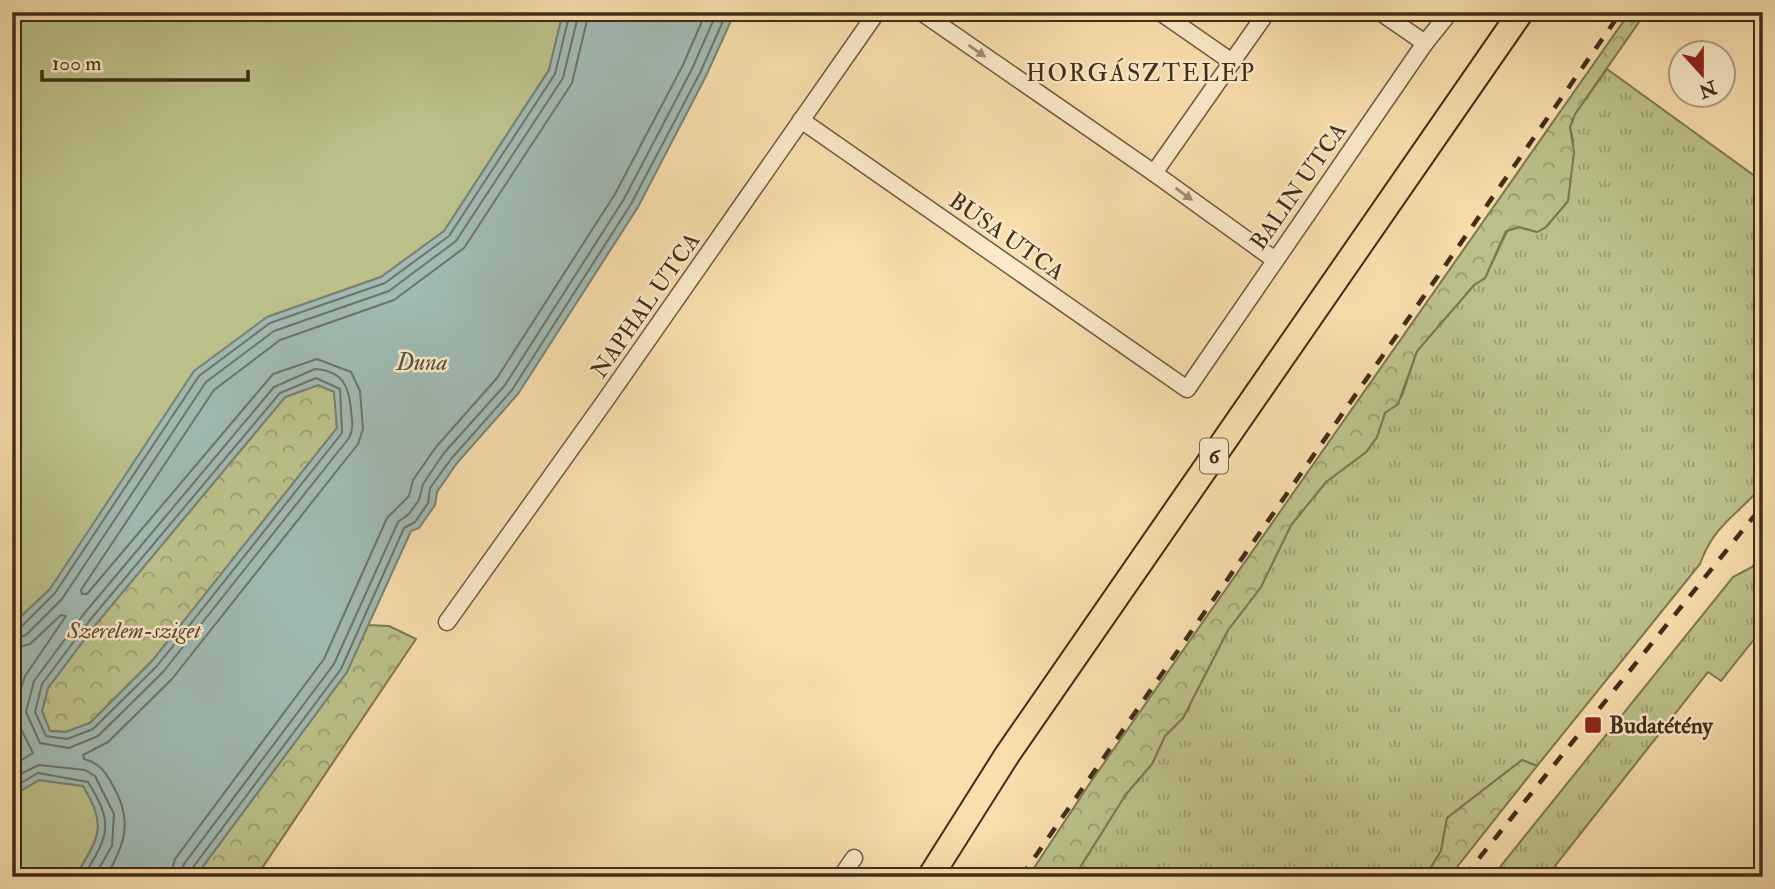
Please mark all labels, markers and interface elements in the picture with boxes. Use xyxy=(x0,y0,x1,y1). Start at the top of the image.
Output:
scale bar xyxy=(42,38,248,82)
north arrow xyxy=(1666,38,1736,108)
one-way arrow xyxy=(968,44,986,58)
text: 100 m xyxy=(52,50,102,77)
district label: HORGÁSZTELEP xyxy=(1026,57,1256,89)
text: N xyxy=(1695,74,1721,104)
street label: BALIN UTCA xyxy=(1244,117,1353,256)
street label: BUSA UTCA xyxy=(943,186,1070,287)
one-way arrow xyxy=(1175,187,1193,201)
street label: NAPHAL UTCA xyxy=(584,227,707,384)
water label: Duna xyxy=(395,347,448,378)
road number: 6 xyxy=(1200,438,1228,474)
park label: Szerelem-sziget xyxy=(66,616,202,645)
place label: Budatétény xyxy=(1609,711,1713,741)
marker: Budatétény xyxy=(1583,715,1603,735)

